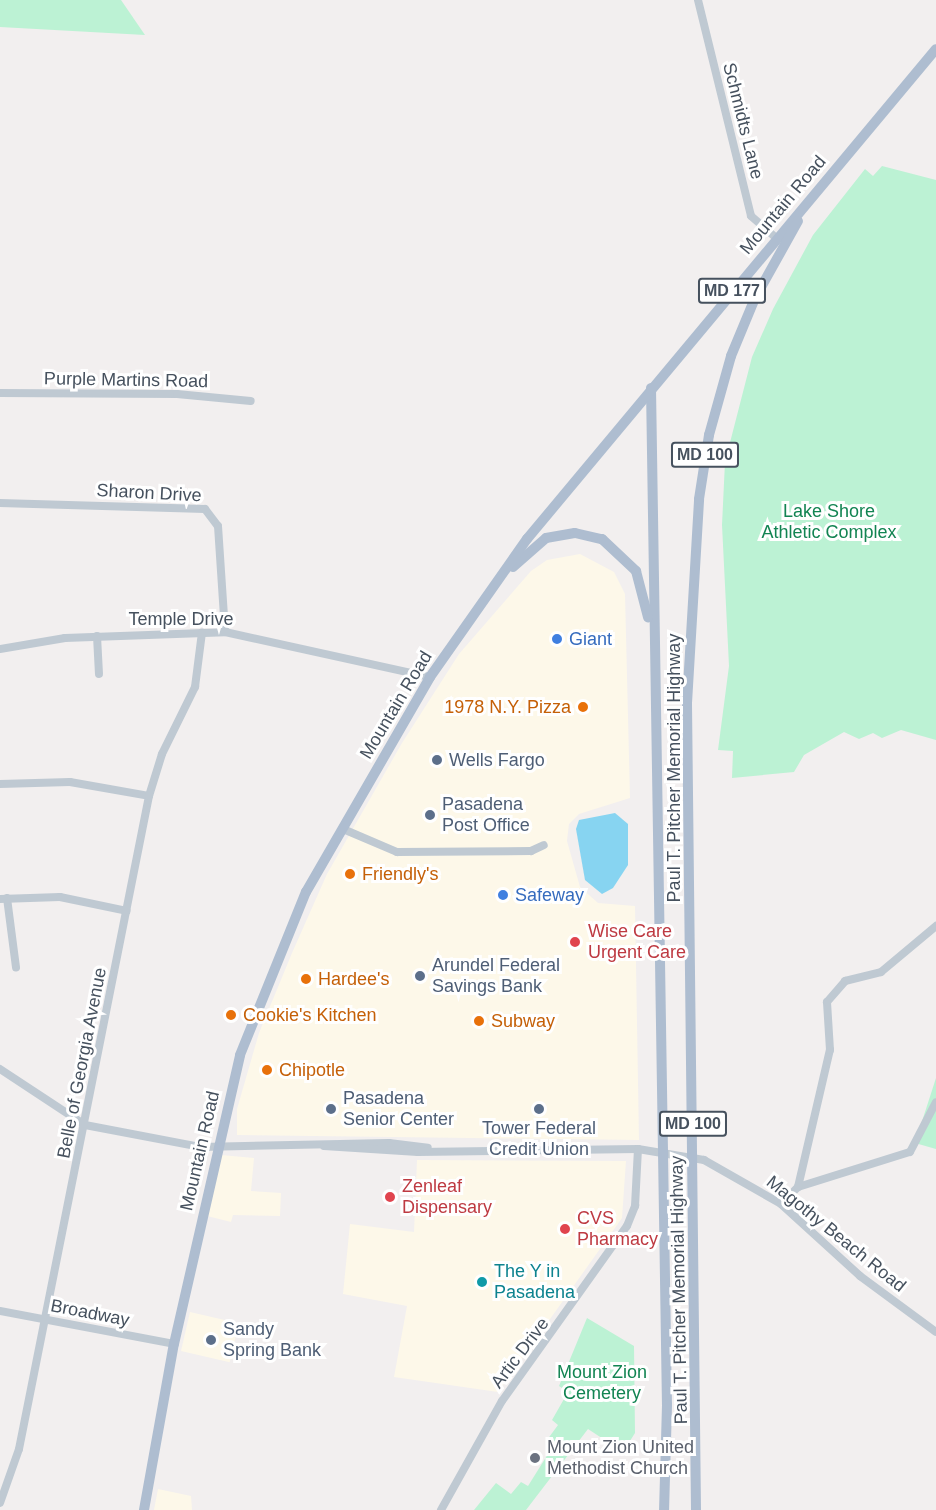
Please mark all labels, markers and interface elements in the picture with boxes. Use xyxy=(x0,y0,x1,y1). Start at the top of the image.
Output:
street label: Schmidts Lane xyxy=(718,61,768,181)
street label: Mountain Road xyxy=(735,151,831,259)
road number: MD 177 xyxy=(698,278,766,304)
street label: Purple Martins Road xyxy=(44,368,208,392)
road number: MD 100 xyxy=(670,442,740,468)
street label: Sharon Drive xyxy=(96,479,202,507)
park label: Lake Shore Athletic Complex xyxy=(761,501,897,544)
street label: Temple Drive xyxy=(128,608,234,630)
place label: Giant xyxy=(569,628,612,650)
marker: Giant xyxy=(550,632,564,646)
street label: Paul T. Pitcher Memorial Highway xyxy=(663,633,685,903)
street label: Mountain Road xyxy=(355,647,437,763)
place label: 1978 N.Y. Pizza xyxy=(444,696,571,718)
marker: 1978 N.Y. Pizza xyxy=(576,700,590,714)
place label: Wells Fargo xyxy=(449,749,545,771)
marker: Wells Fargo xyxy=(430,753,444,767)
place label: Pasadena Post Office xyxy=(442,794,530,836)
marker: Pasadena Post Office xyxy=(423,808,437,822)
place label: Friendly's xyxy=(362,863,438,885)
marker: Friendly's xyxy=(343,867,357,881)
place label: Safeway xyxy=(515,884,584,906)
marker: Safeway xyxy=(496,888,510,902)
place label: Wise Care Urgent Care xyxy=(588,921,686,964)
marker: Wise Care Urgent Care xyxy=(566,933,584,951)
place label: Arundel Federal Savings Bank xyxy=(432,955,560,998)
street label: Belle of Georgia Avenue xyxy=(53,965,111,1161)
place label: Hardee's xyxy=(318,968,389,990)
marker: Arundel Federal Savings Bank xyxy=(413,969,427,983)
marker: Hardee's xyxy=(299,972,313,986)
place label: Cookie's Kitchen xyxy=(243,1004,377,1026)
marker: Cookie's Kitchen xyxy=(224,1008,238,1022)
place label: Subway xyxy=(491,1010,555,1032)
marker: Subway xyxy=(472,1014,486,1028)
place label: Chipotle xyxy=(279,1059,345,1081)
marker: Chipotle xyxy=(260,1063,274,1077)
place label: Pasadena Senior Center xyxy=(343,1088,454,1130)
street label: Mountain Road xyxy=(176,1089,224,1213)
marker: Pasadena Senior Center xyxy=(324,1102,338,1116)
marker: Tower Federal Credit Union xyxy=(532,1102,546,1116)
road number: MD 100 xyxy=(658,1111,728,1137)
place label: Tower Federal Credit Union xyxy=(482,1118,596,1160)
street label: Paul T. Pitcher Memorial Highway xyxy=(666,1155,692,1425)
street label: Magothy Beach Road xyxy=(762,1171,910,1297)
place label: Zenleaf Dispensary xyxy=(402,1176,492,1218)
marker: Zenleaf Dispensary xyxy=(383,1190,397,1204)
place label: CVS Pharmacy xyxy=(577,1208,658,1250)
marker: CVS Pharmacy xyxy=(558,1222,572,1236)
place label: The Y in Pasadena xyxy=(494,1261,575,1304)
marker: The Y in Pasadena xyxy=(475,1275,489,1289)
street label: Broadway xyxy=(49,1295,131,1331)
street label: Artic Drive xyxy=(486,1313,554,1393)
place label: Sandy Spring Bank xyxy=(223,1319,321,1362)
marker: Sandy Spring Bank xyxy=(204,1333,218,1347)
park label: Mount Zion Cemetery xyxy=(557,1362,647,1404)
place label: Mount Zion United Methodist Church xyxy=(547,1437,694,1480)
marker: Mount Zion United Methodist Church xyxy=(528,1451,542,1465)

